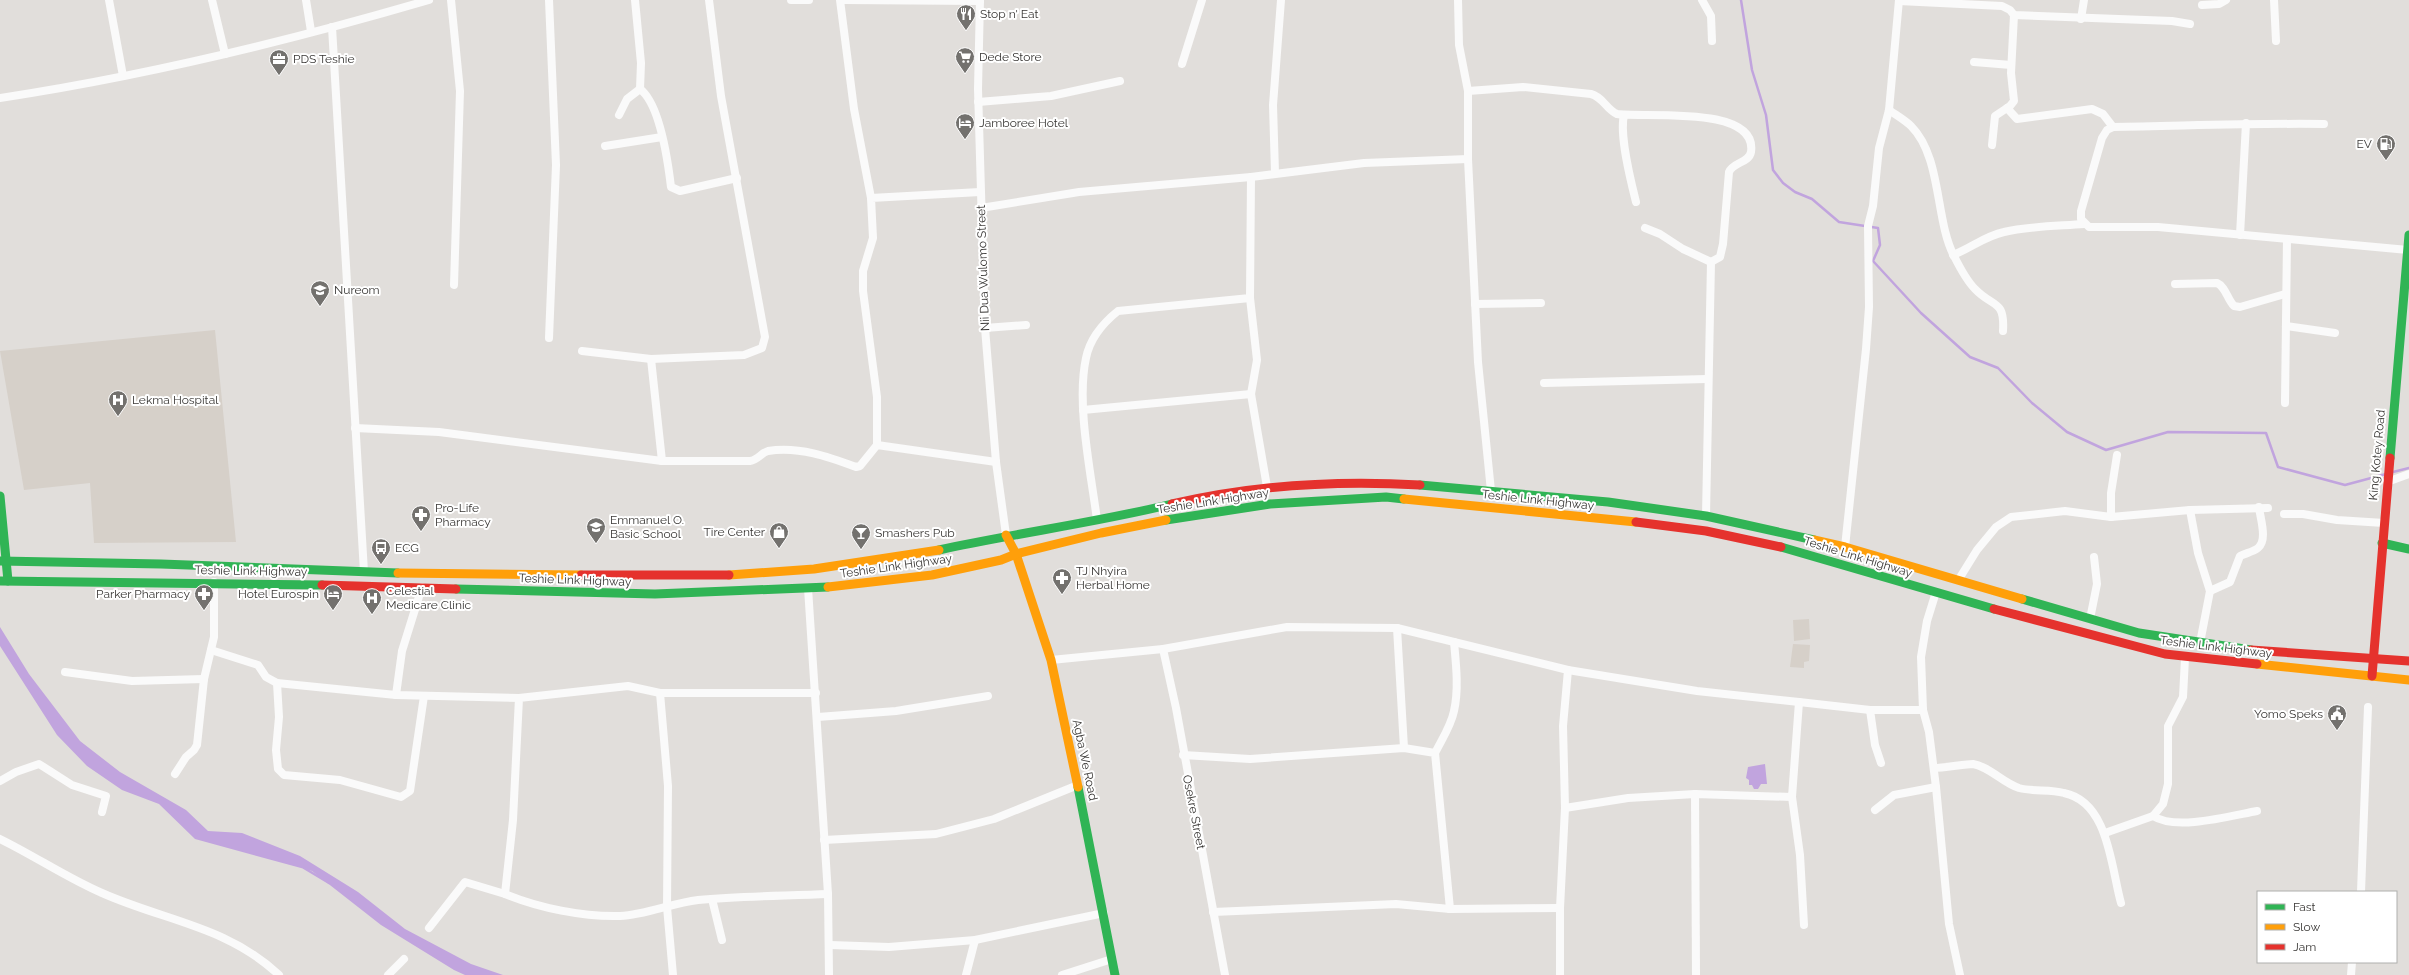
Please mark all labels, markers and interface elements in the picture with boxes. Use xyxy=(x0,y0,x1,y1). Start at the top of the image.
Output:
restaurant icon: Stop n' Eat xyxy=(955,3,977,31)
place label: Stop n' Eat xyxy=(980,7,1039,21)
supermarket icon: Dede Store xyxy=(954,46,976,74)
office icon: PDS Teshie xyxy=(268,48,290,76)
place label: Dede Store xyxy=(979,50,1042,64)
place label: PDS Teshie xyxy=(293,52,355,66)
hotel icon: Jamboree Hotel xyxy=(954,112,976,140)
place label: Jamboree Hotel xyxy=(979,116,1069,130)
fuel station icon: EV xyxy=(2375,133,2397,161)
place label: EV xyxy=(2357,137,2372,151)
street label: Nii Dua Wulomo Street xyxy=(974,205,992,331)
school or university icon: Nureom xyxy=(309,279,331,307)
place label: Nureom xyxy=(334,283,380,297)
hospital icon: Lekma Hospital xyxy=(107,389,129,417)
place label: Lekma Hospital xyxy=(132,393,219,407)
street label: King Kotey Road xyxy=(2366,409,2388,501)
street label: Teshie Link Highway xyxy=(1156,485,1270,517)
street label: Teshie Link Highway xyxy=(1481,487,1595,513)
place label: Pro-Life Pharmacy xyxy=(435,501,491,529)
pharmacy icon: Pro-Life Pharmacy xyxy=(410,504,432,532)
place label: Emmanuel O. Basic School xyxy=(610,513,684,541)
school or university icon: Emmanuel O. Basic School xyxy=(585,516,607,544)
shop icon: Tire Center xyxy=(768,521,790,549)
bar icon: Smashers Pub xyxy=(850,522,872,550)
place label: Tire Center xyxy=(704,525,766,539)
place label: Smashers Pub xyxy=(875,526,955,540)
street label: Teshie Link Highway xyxy=(1802,534,1914,580)
bus stop icon: ECG xyxy=(370,537,392,565)
place label: ECG xyxy=(395,541,419,555)
street label: Teshie Link Highway xyxy=(839,551,953,581)
street label: Teshie Link Highway xyxy=(195,563,308,579)
place label: TJ Nhyira Herbal Home xyxy=(1076,564,1150,592)
pharmacy icon: TJ Nhyira Herbal Home xyxy=(1051,567,1073,595)
street label: Teshie Link Highway xyxy=(518,571,632,589)
pharmacy icon: Parker Pharmacy xyxy=(193,583,215,611)
hotel icon: Hotel Eurospin xyxy=(322,583,344,611)
place label: Celestial Medicare Clinic xyxy=(386,584,472,612)
place label: Parker Pharmacy xyxy=(96,587,190,601)
place label: Hotel Eurospin xyxy=(238,587,319,601)
hospital icon: Celestial Medicare Clinic xyxy=(361,587,383,615)
street label: Teshie Link Highway xyxy=(2159,633,2273,661)
public building icon: Yomo Speks xyxy=(2326,703,2348,731)
place label: Yomo Speks xyxy=(2254,707,2323,721)
street label: Agba We Road xyxy=(1070,718,1100,802)
street label: Osekre Street xyxy=(1180,774,1208,850)
legend xyxy=(2257,891,2397,963)
text: Fast xyxy=(2293,900,2316,914)
text: Slow xyxy=(2293,920,2320,934)
text: Jam xyxy=(2293,940,2316,954)

